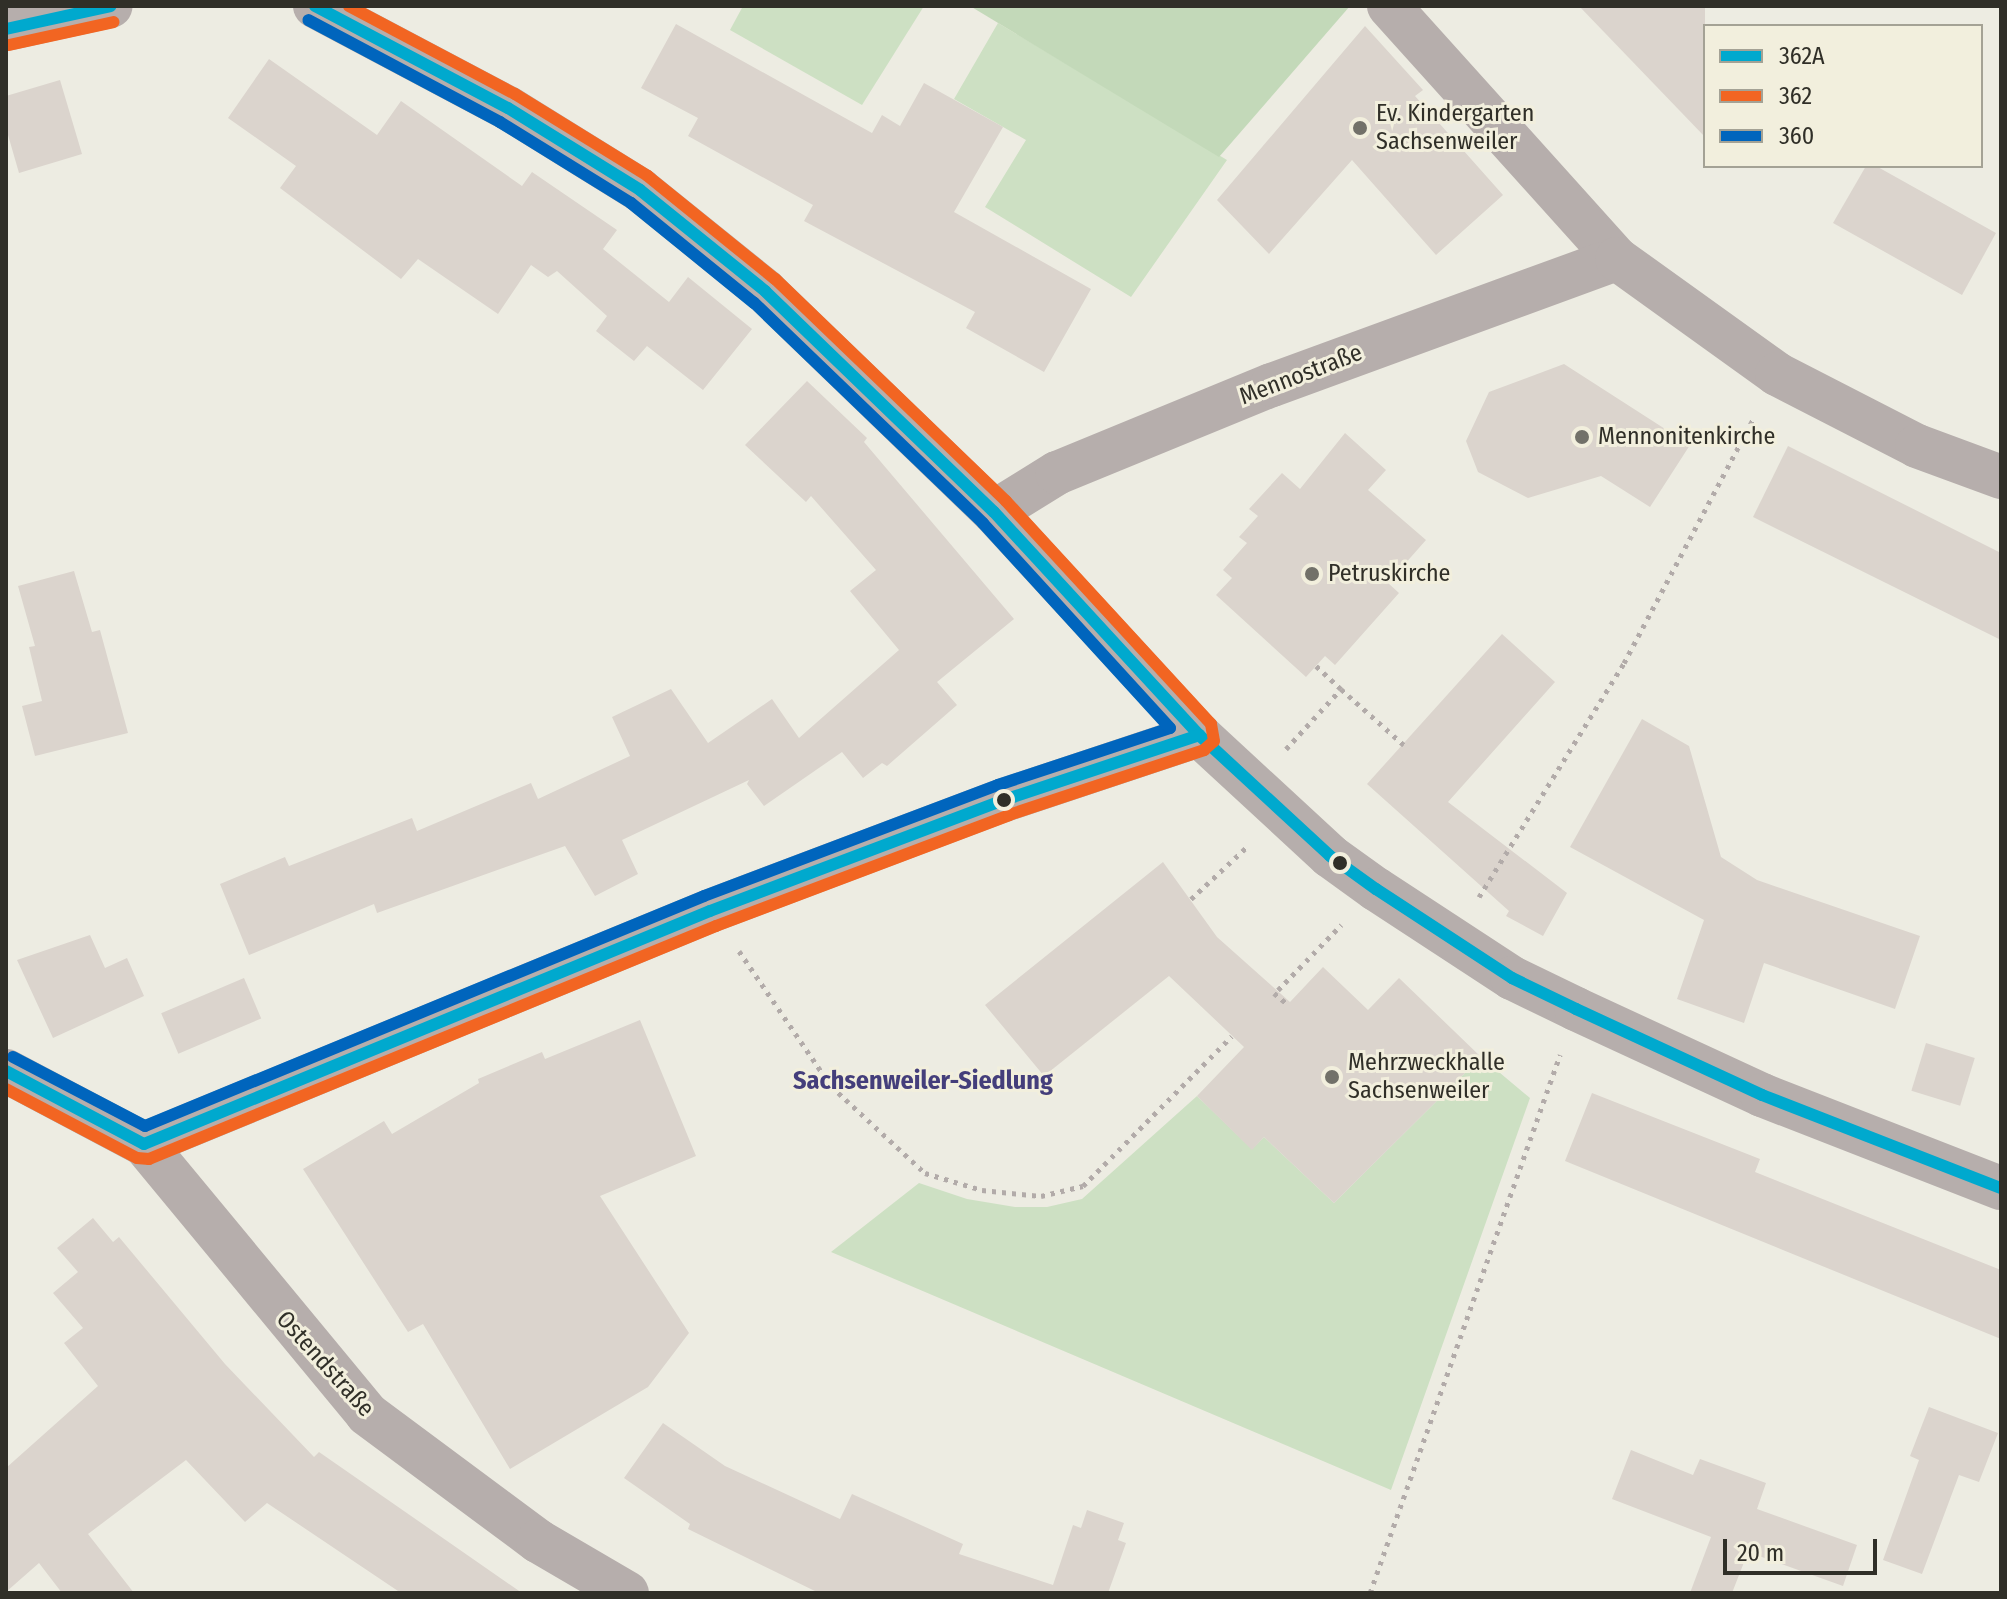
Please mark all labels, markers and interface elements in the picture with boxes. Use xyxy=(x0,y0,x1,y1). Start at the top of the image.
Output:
legend xyxy=(1703,24,1983,168)
text: 362A xyxy=(1779,42,1825,70)
text: 362 xyxy=(1779,82,1812,110)
place label: Ev. Kindergarten Sachsenweiler xyxy=(1376,100,1534,156)
marker: Ev. Kindergarten Sachsenweiler xyxy=(1351,119,1369,137)
text: 360 xyxy=(1779,122,1814,150)
street label: Mennostraße xyxy=(1236,338,1366,412)
place label: Mennonitenkirche xyxy=(1598,423,1775,451)
marker: Mennonitenkirche xyxy=(1573,428,1591,446)
place label: Petruskirche xyxy=(1328,560,1450,588)
marker: Petruskirche xyxy=(1303,565,1321,583)
unlabelled marker xyxy=(996,792,1012,808)
unlabelled marker xyxy=(1332,855,1348,871)
place label: Mehrzweckhalle Sachsenweiler xyxy=(1348,1049,1505,1105)
district label: Sachsenweiler-Siedlung xyxy=(793,1065,1053,1097)
marker: Mehrzweckhalle Sachsenweiler xyxy=(1323,1068,1341,1086)
street label: Ostendstraße xyxy=(270,1305,380,1423)
scale bar xyxy=(1727,1523,1881,1573)
text: 20 m xyxy=(1737,1539,1784,1567)

